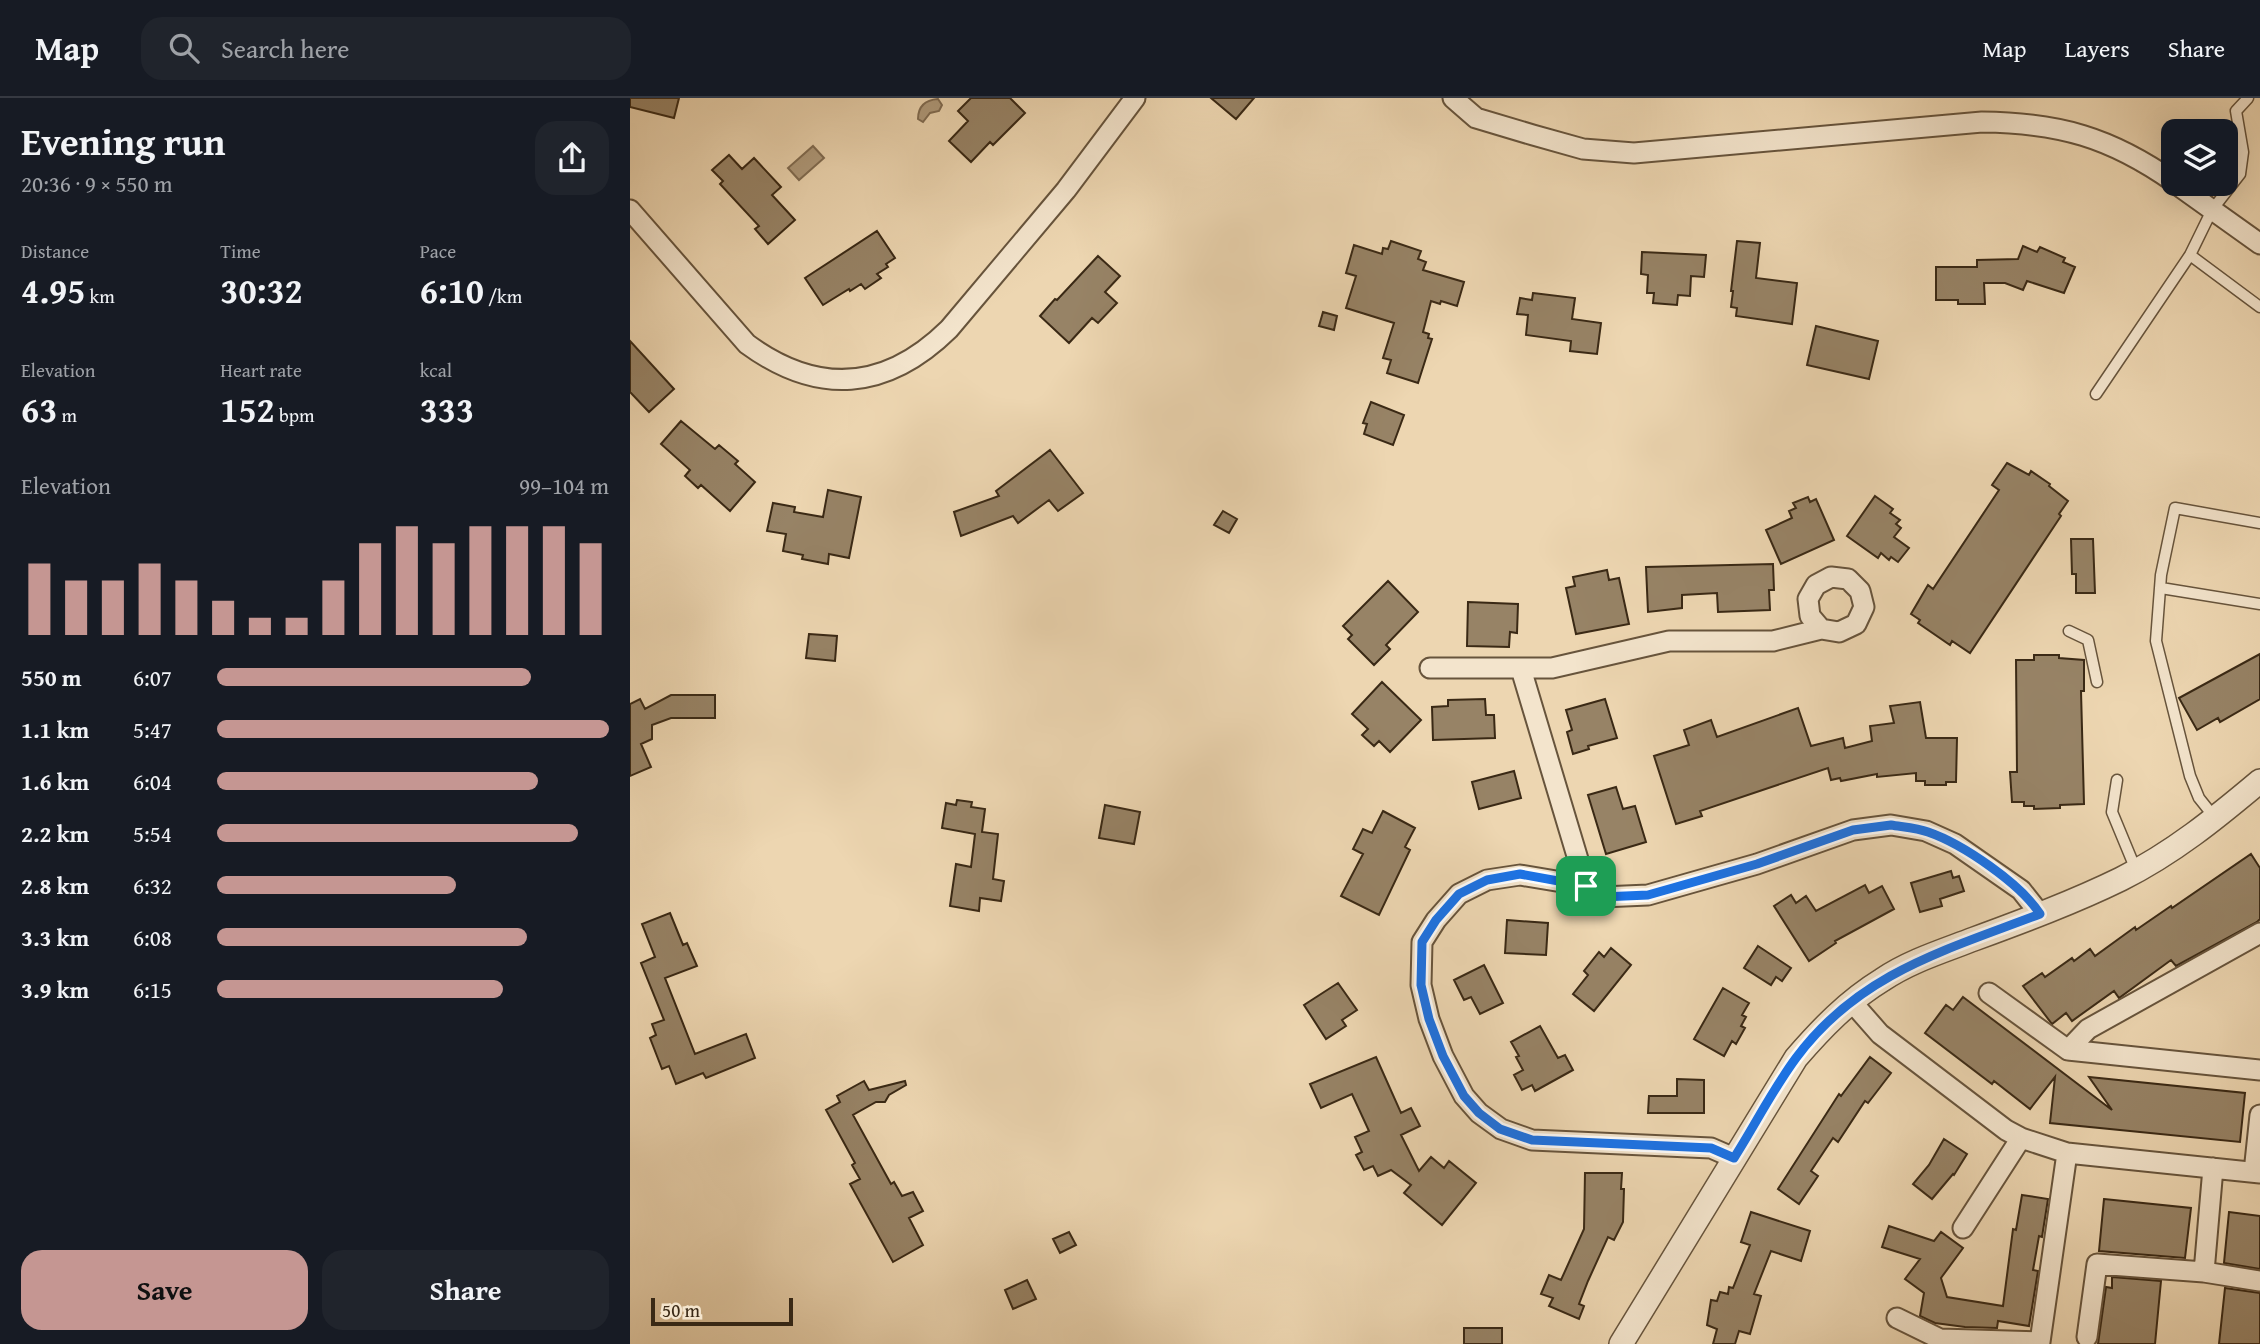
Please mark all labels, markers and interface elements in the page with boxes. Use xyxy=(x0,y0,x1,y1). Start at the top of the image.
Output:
search box xyxy=(141,17,631,80)
text: Map xyxy=(35,24,99,72)
icon: search xyxy=(165,29,203,67)
text: Search here xyxy=(221,29,349,68)
text: Map xyxy=(1983,31,2026,66)
text: Layers xyxy=(2064,31,2130,66)
text: Share xyxy=(2168,31,2225,66)
text: Evening run xyxy=(21,113,225,169)
map controls xyxy=(2161,119,2238,196)
button: layers xyxy=(2161,119,2238,196)
button: share xyxy=(535,121,609,195)
text: 20:36 · 9 × 550 m xyxy=(21,167,173,200)
text: Distance xyxy=(21,237,89,265)
text: Time xyxy=(220,237,261,265)
text: Pace xyxy=(420,237,456,265)
text: 4.95 xyxy=(21,265,85,316)
text: 30:32 xyxy=(220,265,303,316)
text: 6:10 xyxy=(420,265,484,316)
text: km xyxy=(85,282,115,310)
text: /km xyxy=(484,282,522,310)
text: Elevation xyxy=(21,356,95,384)
text: Heart rate xyxy=(220,356,302,384)
text: kcal xyxy=(420,356,452,384)
text: 63 xyxy=(21,384,57,435)
text: 152 xyxy=(220,384,275,435)
text: 333 xyxy=(420,384,474,435)
text: m xyxy=(57,401,77,429)
text: bpm xyxy=(275,401,315,429)
text: Elevation xyxy=(21,469,111,502)
text: 99–104 m xyxy=(519,469,609,502)
text: 550 m xyxy=(21,661,82,694)
text: 6:07 xyxy=(133,661,172,694)
text: 1.1 km xyxy=(21,713,89,746)
text: 5:47 xyxy=(133,713,172,746)
text: 1.6 km xyxy=(21,765,89,798)
text: 6:04 xyxy=(133,765,172,798)
text: 2.2 km xyxy=(21,817,89,850)
text: 5:54 xyxy=(133,817,172,850)
pin xyxy=(1556,856,1616,916)
icon: arrive xyxy=(1567,867,1605,905)
text: 2.8 km xyxy=(21,869,89,902)
text: 6:32 xyxy=(133,869,172,902)
text: 3.3 km xyxy=(21,921,89,954)
text: 6:08 xyxy=(133,921,172,954)
text: 3.9 km xyxy=(21,973,89,1006)
text: 6:15 xyxy=(133,973,172,1006)
button: Save xyxy=(21,1250,308,1330)
button: Share xyxy=(322,1250,609,1330)
scale bar xyxy=(651,1295,793,1327)
text: 50 m xyxy=(662,1296,700,1324)

